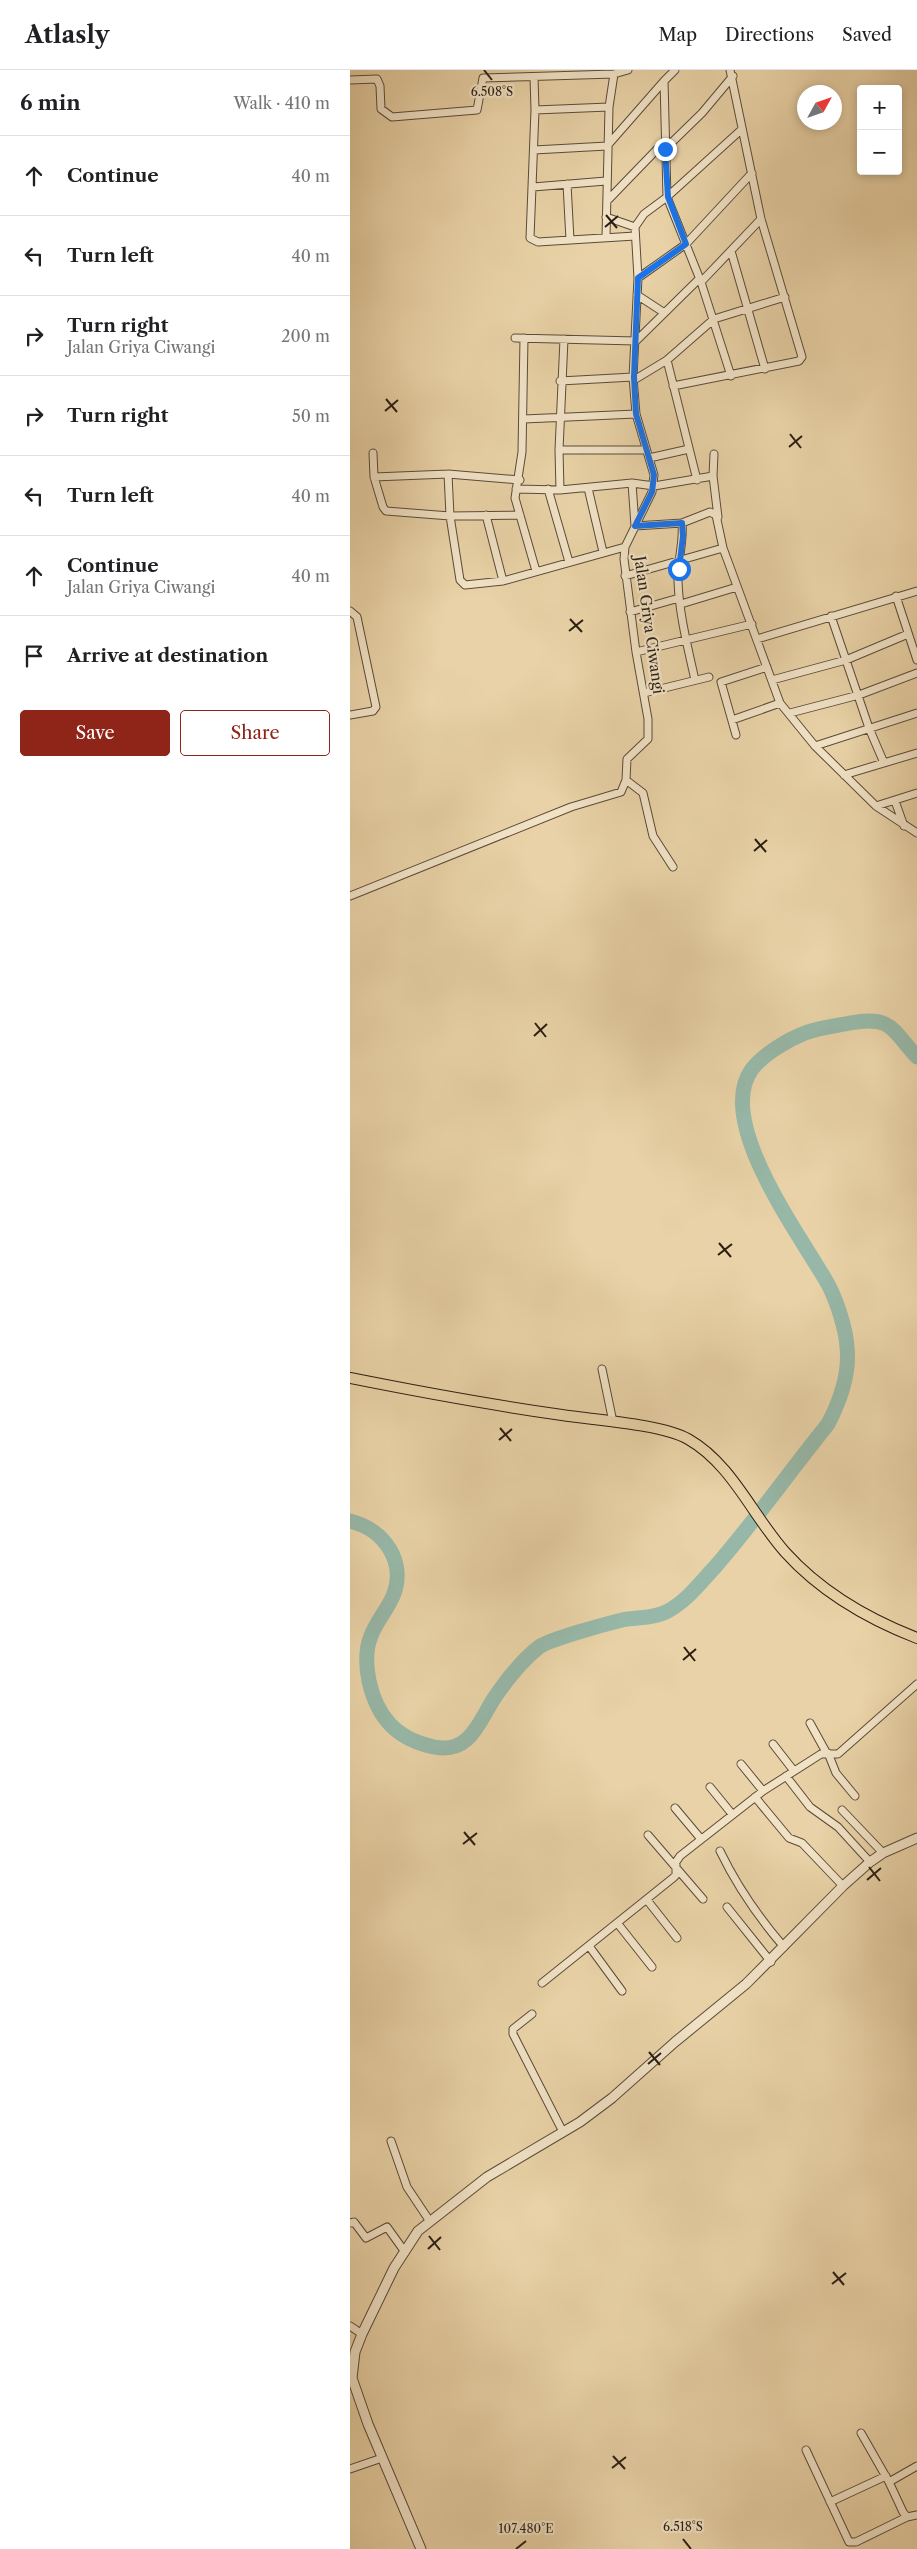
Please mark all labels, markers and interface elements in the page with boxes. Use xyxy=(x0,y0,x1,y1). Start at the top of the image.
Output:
text: Atlasly xyxy=(25,20,109,49)
text: Map xyxy=(658,24,697,46)
text: Directions xyxy=(725,24,814,46)
text: Saved xyxy=(842,24,892,46)
text: 6.508°S xyxy=(471,84,513,99)
north arrow xyxy=(797,85,842,130)
map controls xyxy=(857,85,902,175)
button: + xyxy=(857,85,902,130)
text: 6 min xyxy=(20,90,81,115)
text: Walk · 410 m xyxy=(233,93,330,113)
button: − xyxy=(857,130,902,175)
route end xyxy=(654,138,677,161)
icon: ahead xyxy=(20,162,48,190)
text: Continue xyxy=(67,164,159,187)
text: 40 m xyxy=(291,166,330,186)
icon: left xyxy=(20,242,48,270)
text: Turn left xyxy=(67,244,154,267)
text: 40 m xyxy=(291,246,330,266)
text: Turn right xyxy=(67,314,168,337)
icon: right xyxy=(20,322,48,350)
text: 200 m xyxy=(281,326,330,346)
text: Jalan Griya Ciwangi xyxy=(67,337,215,357)
icon: right xyxy=(20,402,48,430)
text: Turn right xyxy=(67,404,168,427)
text: 50 m xyxy=(292,406,330,426)
icon: left xyxy=(20,482,48,510)
text: Turn left xyxy=(67,484,154,507)
text: 40 m xyxy=(291,486,330,506)
street label: Jalan Griya Ciwangi xyxy=(630,553,669,696)
text: Continue xyxy=(67,554,159,577)
route start xyxy=(668,558,691,581)
icon: ahead xyxy=(20,562,48,590)
text: 40 m xyxy=(291,566,330,586)
text: Jalan Griya Ciwangi xyxy=(67,577,215,597)
icon: arrive xyxy=(20,642,48,670)
text: Arrive at destination xyxy=(67,644,268,667)
button: Save xyxy=(20,710,170,756)
button: Share xyxy=(180,710,330,756)
text: 6.518°S xyxy=(663,2519,703,2534)
text: 107.480°E xyxy=(499,2521,554,2536)

